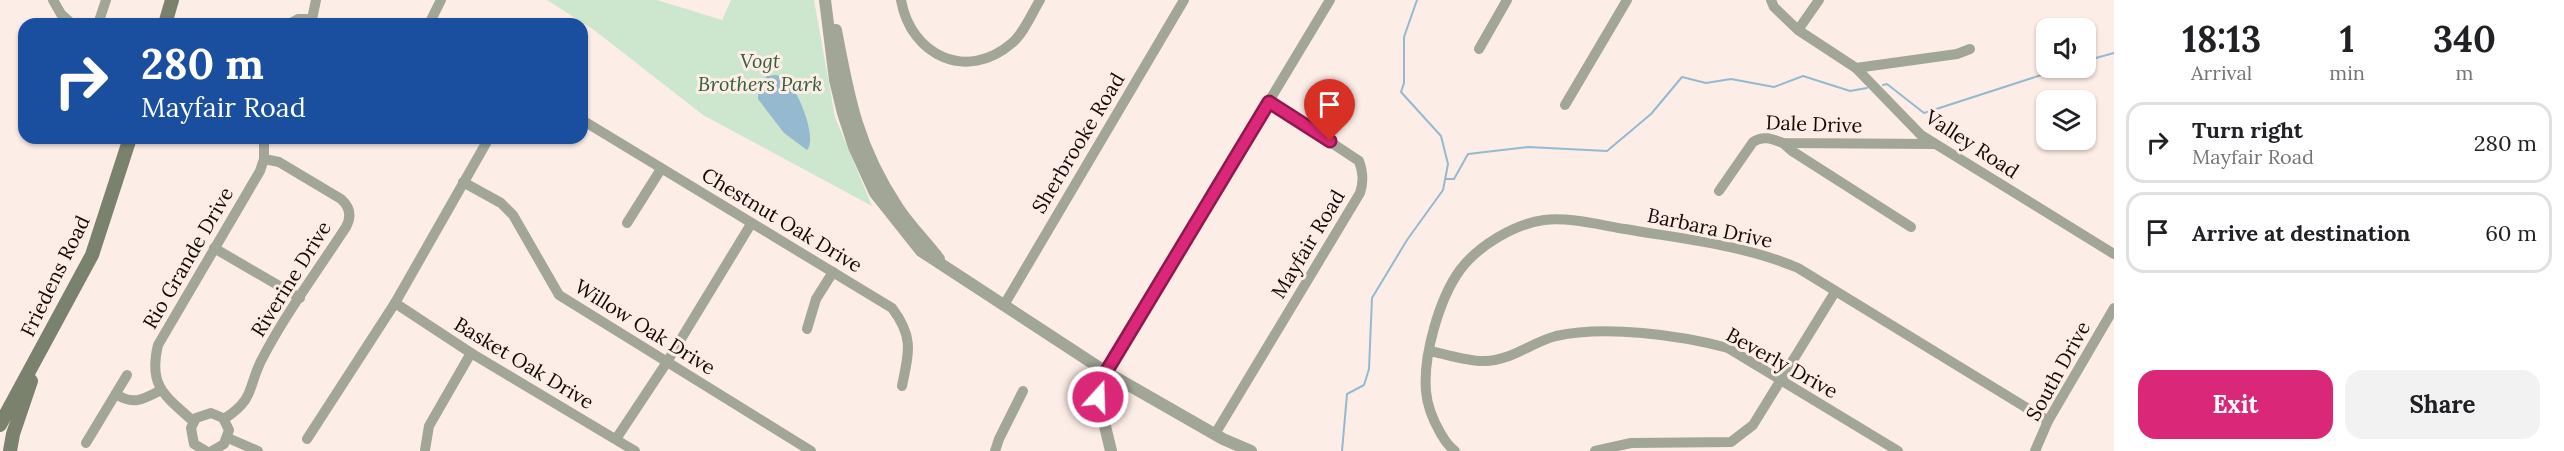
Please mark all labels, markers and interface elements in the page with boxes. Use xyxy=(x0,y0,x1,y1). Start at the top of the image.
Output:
text: 18:13 xyxy=(2182,16,2261,62)
text: 1 xyxy=(2340,16,2354,62)
text: 340 xyxy=(2433,16,2496,62)
map controls xyxy=(2036,18,2096,150)
button: sound xyxy=(2036,18,2096,78)
text: 280 m xyxy=(141,37,264,91)
icon: right xyxy=(42,42,120,120)
park label: Vogt Brothers Park xyxy=(698,48,822,96)
text: Arrival xyxy=(2191,60,2252,85)
text: min xyxy=(2329,60,2365,85)
text: m xyxy=(2456,60,2473,85)
street label: Sherbrooke Road xyxy=(1026,68,1129,217)
pin xyxy=(1304,79,1355,141)
icon: arrive xyxy=(1313,88,1346,121)
text: Mayfair Road xyxy=(141,90,306,124)
button: layers xyxy=(2036,90,2096,150)
street label: Valley Road xyxy=(1920,103,2024,183)
street label: Dale Drive xyxy=(1765,109,1863,138)
text: Turn right xyxy=(2192,116,2303,144)
icon: right xyxy=(2141,126,2174,159)
text: 280 m xyxy=(2474,129,2537,157)
text: Mayfair Road xyxy=(2192,144,2314,169)
street label: Chestnut Oak Drive xyxy=(697,162,867,278)
street label: Rio Grande Drive xyxy=(137,182,238,333)
street label: Mayfair Road xyxy=(1265,185,1350,302)
street label: Barbara Drive xyxy=(1645,202,1775,253)
street label: Friedens Road xyxy=(14,211,95,340)
street label: Riverine Drive xyxy=(245,216,336,341)
icon: arrive xyxy=(2141,216,2174,249)
text: Arrive at destination xyxy=(2192,219,2410,247)
text: 60 m xyxy=(2485,219,2537,247)
street label: Willow Oak Drive xyxy=(570,273,720,380)
street label: Basket Oak Drive xyxy=(450,311,599,414)
street label: South Drive xyxy=(2020,316,2095,425)
street label: Beverly Drive xyxy=(1722,322,1843,404)
position arrow xyxy=(1066,365,1130,429)
button: Exit xyxy=(2138,370,2333,439)
button: Share xyxy=(2345,370,2540,439)

